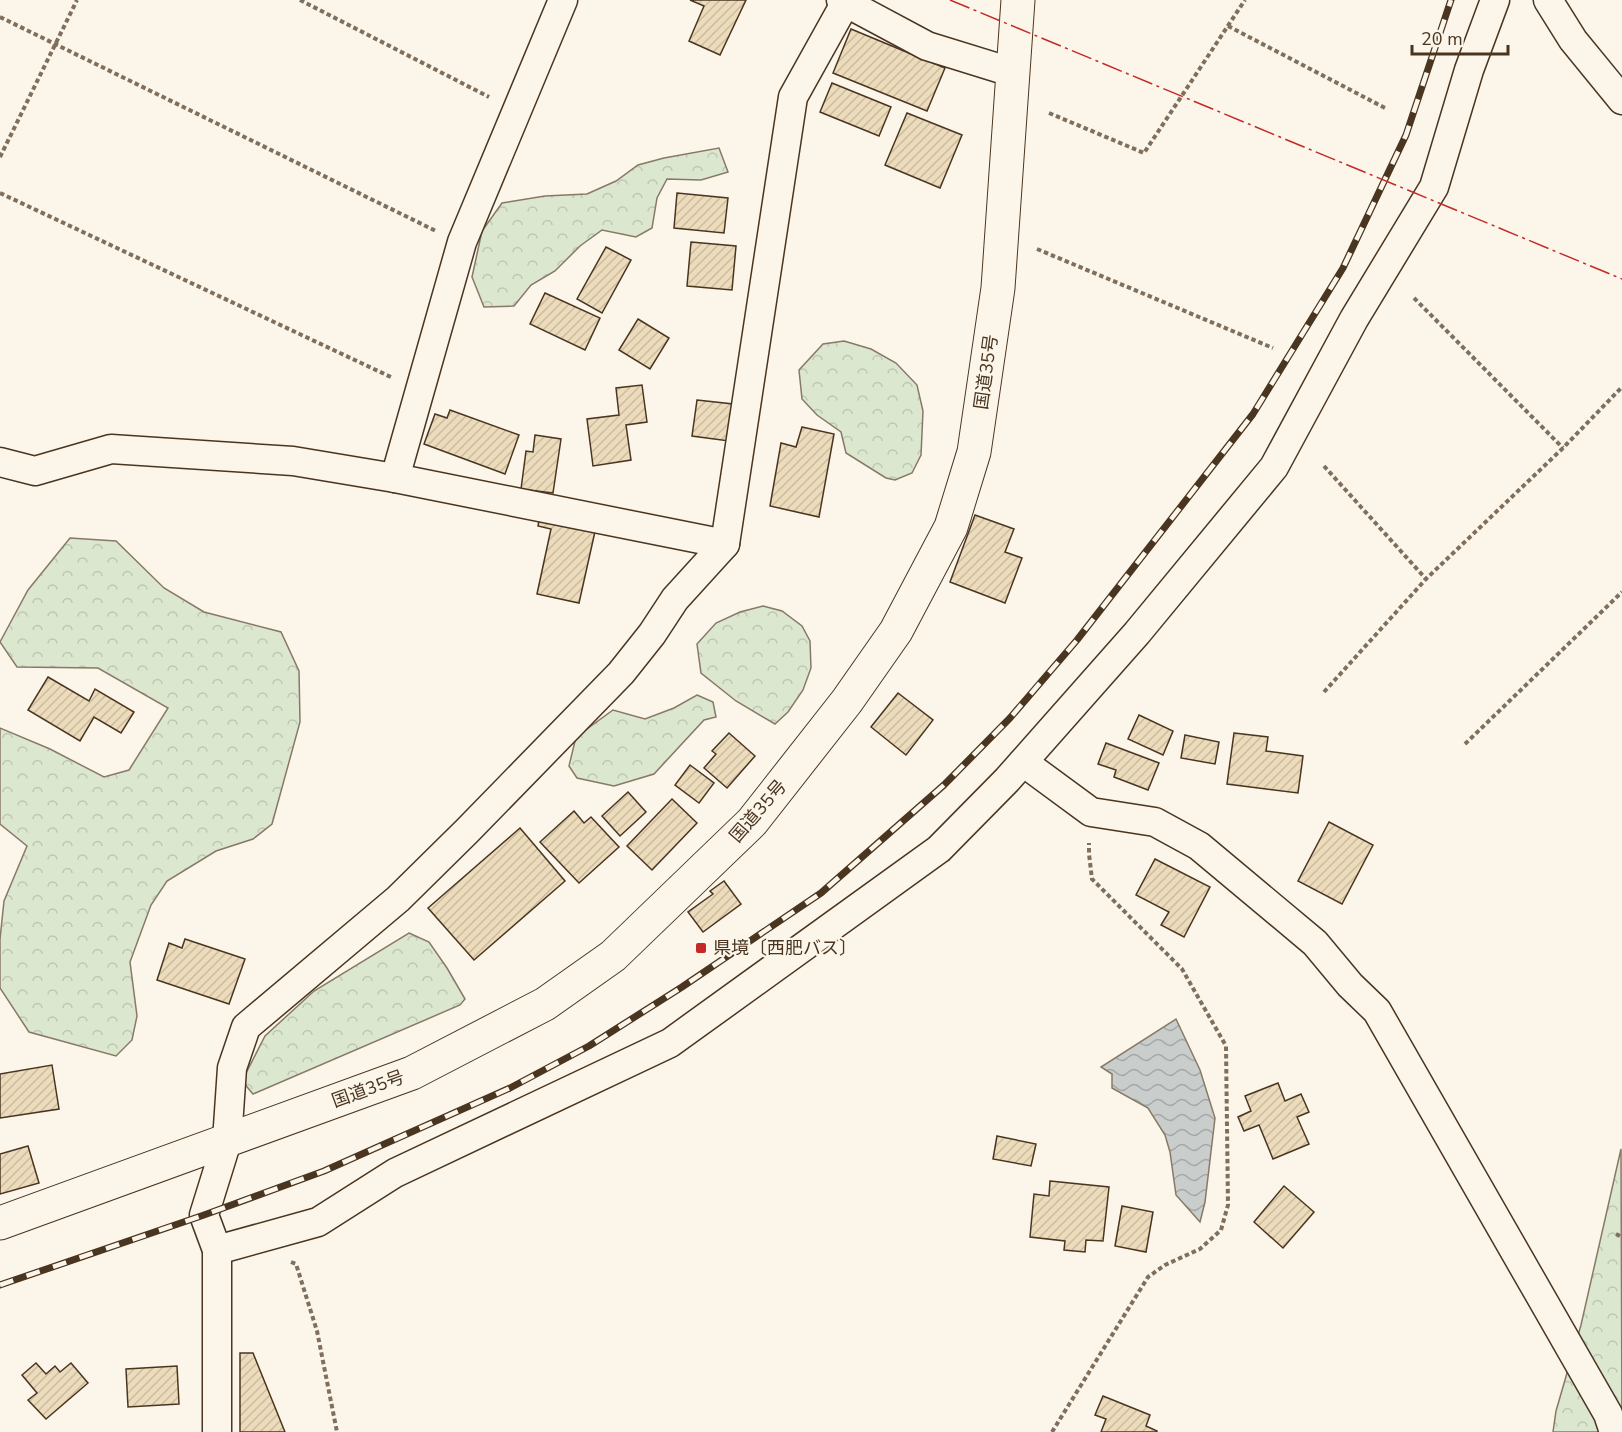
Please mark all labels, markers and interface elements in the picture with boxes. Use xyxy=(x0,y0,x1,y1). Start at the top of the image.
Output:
scale bar xyxy=(1412,18,1508,56)
text: 20 m xyxy=(1421,27,1463,51)
street label: 国道35号 xyxy=(969,333,1003,411)
street label: 国道35号 xyxy=(724,775,792,847)
place label: 県境〔西肥バス〕 xyxy=(713,936,857,960)
marker: 県境〔西肥バス〕 xyxy=(694,941,708,955)
street label: 国道35号 xyxy=(328,1065,408,1113)

